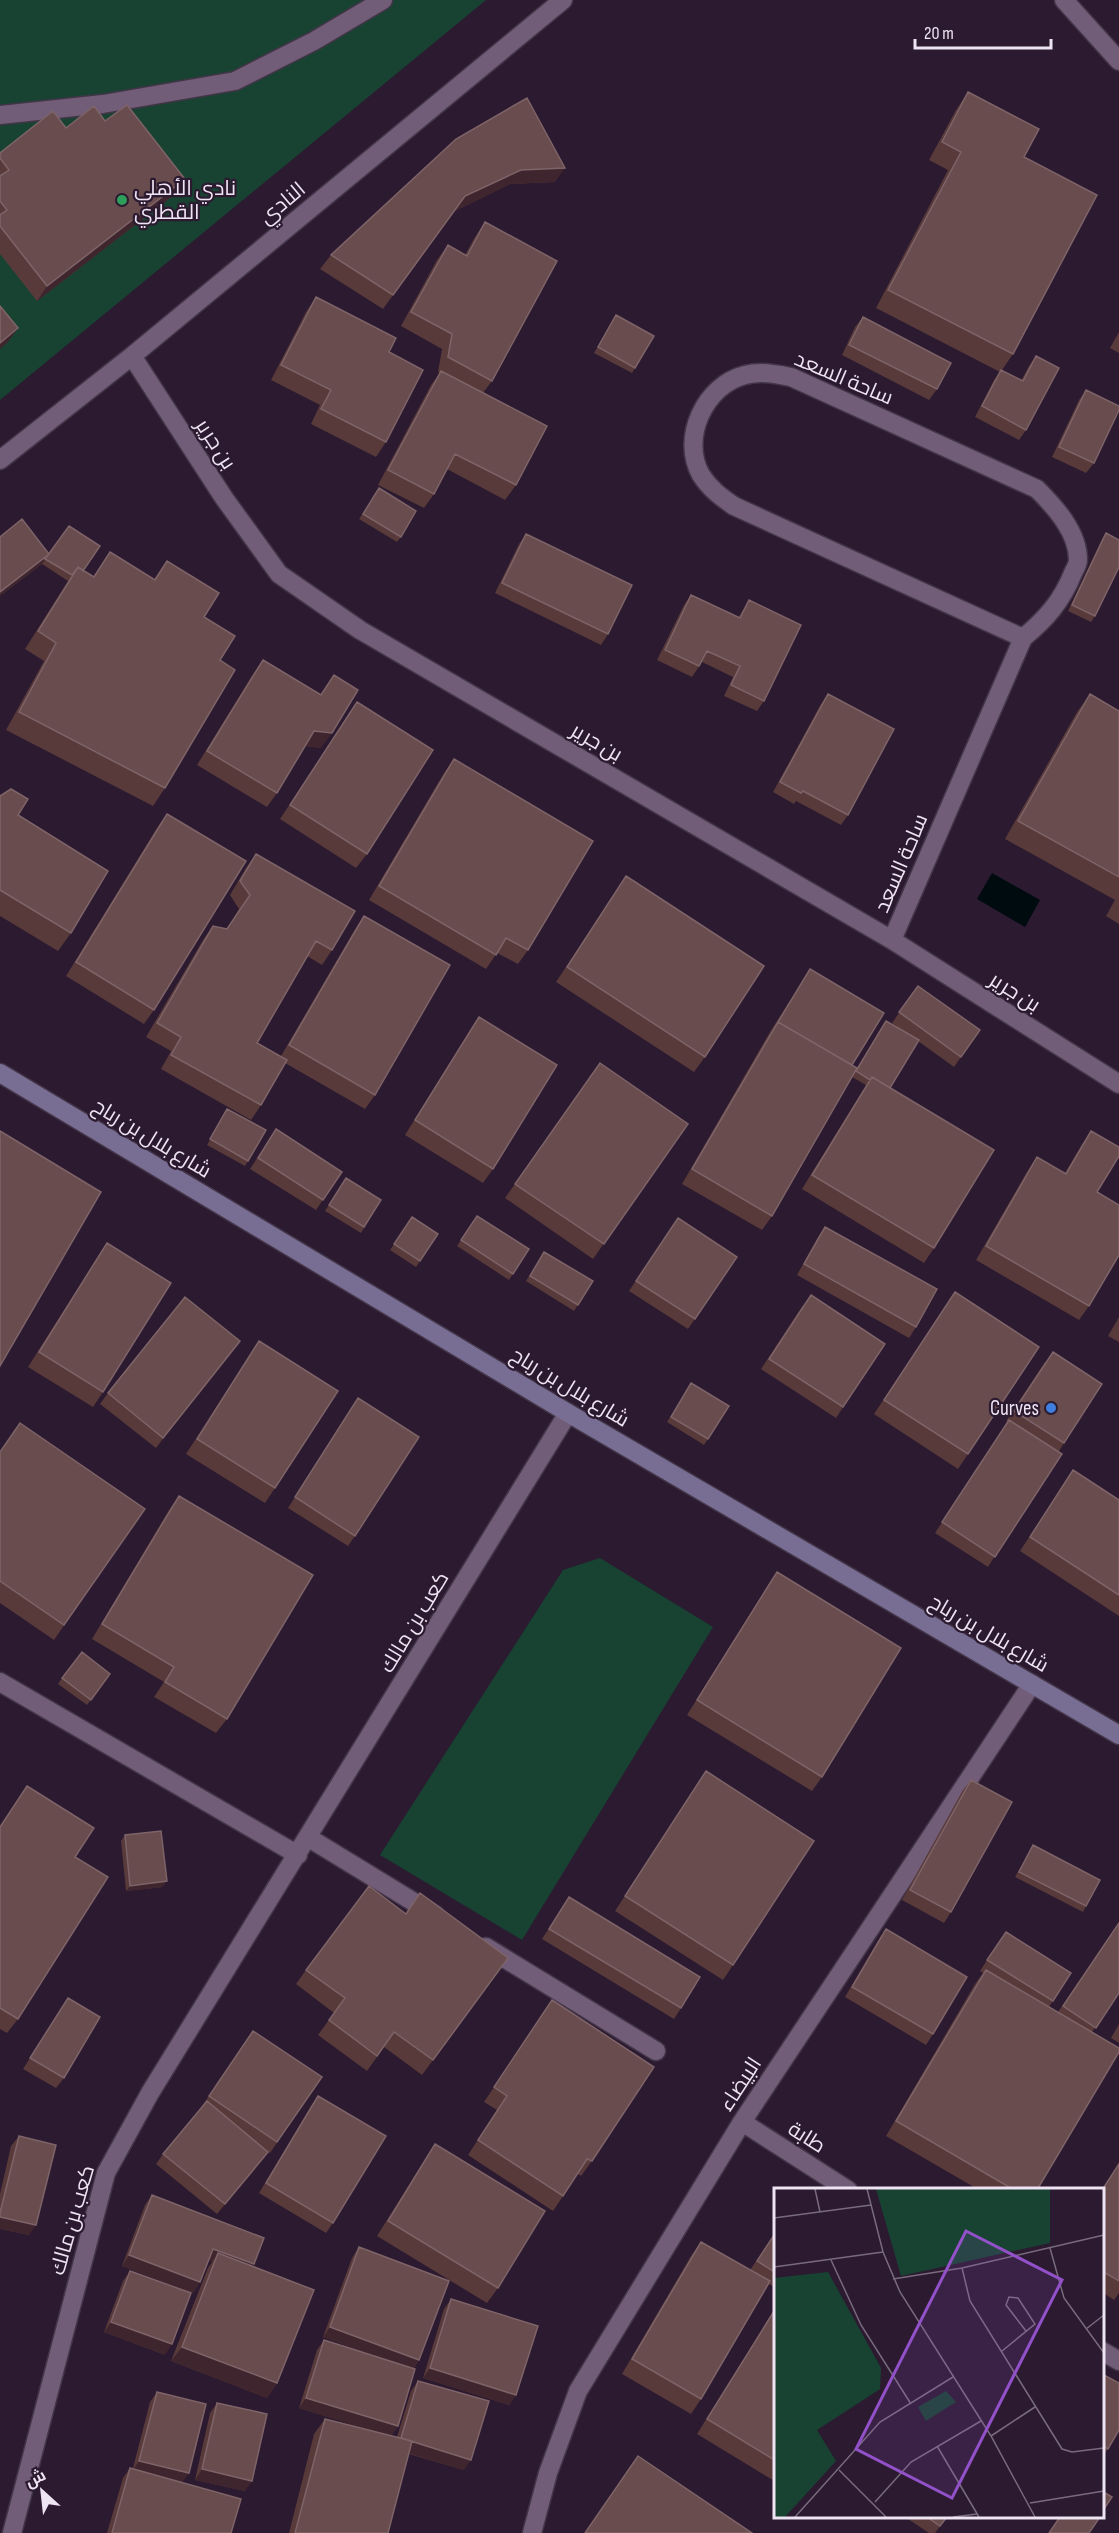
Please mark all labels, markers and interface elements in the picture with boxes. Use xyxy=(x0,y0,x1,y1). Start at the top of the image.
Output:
scale bar xyxy=(915,12,1052,50)
text: 20 m xyxy=(924,23,954,44)
place label: نادي الأهلي القطري xyxy=(134,176,236,228)
street label: النادي xyxy=(254,177,312,232)
marker: نادي الأهلي القطري xyxy=(115,193,129,207)
street label: ساحة السعد xyxy=(791,346,897,410)
street label: بن جرير xyxy=(190,413,241,474)
street label: بن جرير xyxy=(566,717,627,767)
street label: ساحة السعد xyxy=(869,810,933,916)
street label: بن جرير xyxy=(984,967,1045,1018)
street label: شارع بلال بن رباح xyxy=(87,1093,216,1185)
street label: شارع بلال بن رباح xyxy=(505,1342,634,1434)
place label: Curves xyxy=(990,1396,1039,1421)
marker: Curves xyxy=(1044,1401,1058,1415)
street label: كعب بن مالك xyxy=(375,1567,454,1677)
street label: شارع بلال بن رباح xyxy=(924,1589,1053,1679)
street label: البيضاء xyxy=(714,2053,767,2116)
street label: طابة xyxy=(783,2116,830,2159)
street label: كعب بن مالك xyxy=(45,2162,100,2278)
inset map xyxy=(774,2188,1104,2518)
north arrow xyxy=(12,2461,72,2521)
text: ش xyxy=(22,2466,49,2492)

